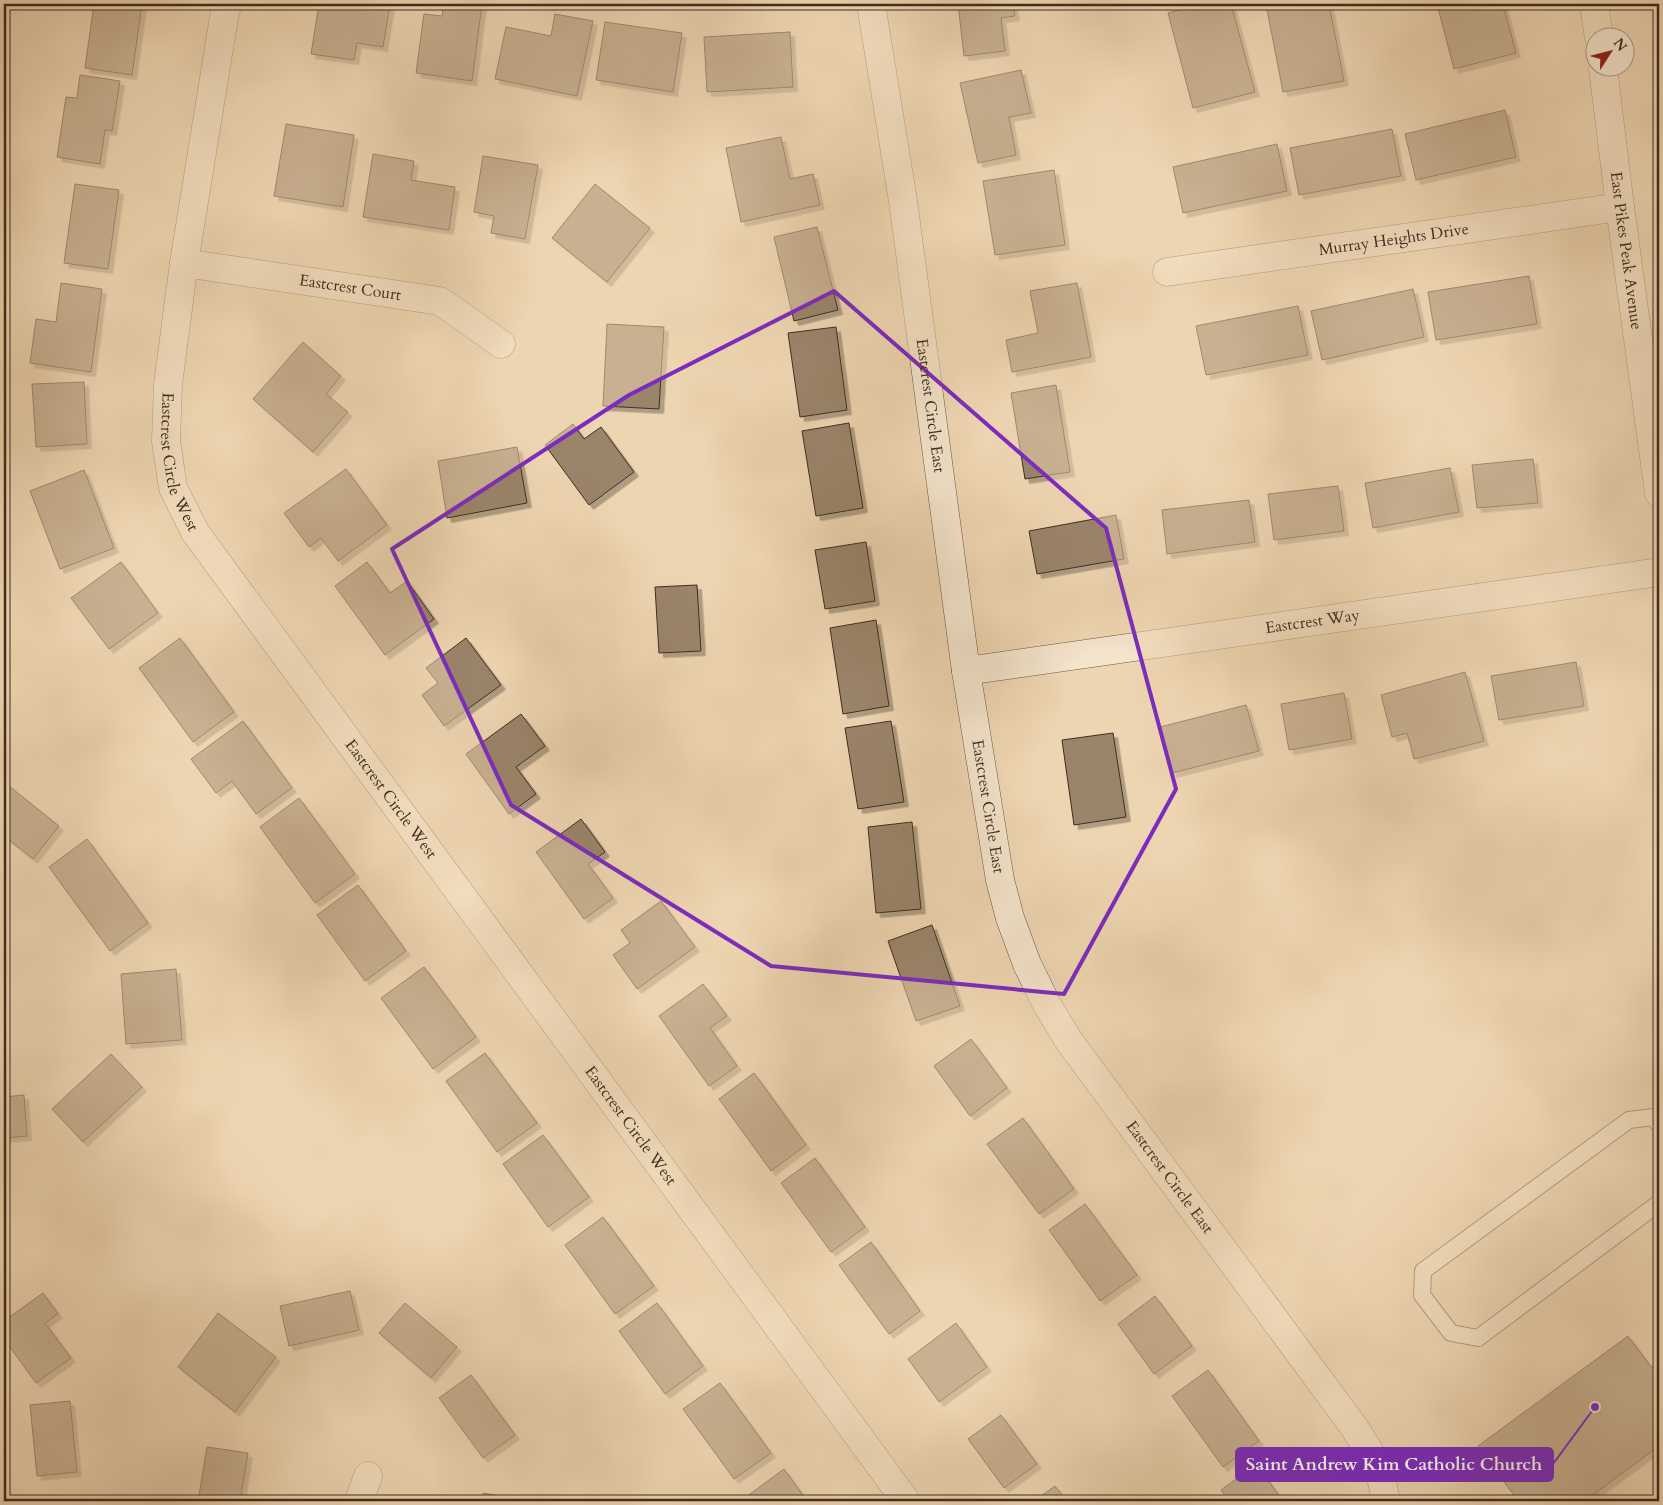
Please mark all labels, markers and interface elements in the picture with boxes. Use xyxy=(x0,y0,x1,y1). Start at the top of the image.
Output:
north arrow xyxy=(1586,28,1636,78)
text: N xyxy=(1609,34,1631,55)
street label: East Pikes Peak Avenue xyxy=(1605,170,1648,331)
street label: Murray Heights Drive xyxy=(1317,218,1470,261)
street label: Eastcrest Court xyxy=(298,269,403,306)
street label: Eastcrest Circle East xyxy=(911,337,950,474)
street label: Eastcrest Circle West xyxy=(155,392,204,535)
street label: Eastcrest Way xyxy=(1264,604,1362,639)
street label: Eastcrest Circle West xyxy=(340,735,442,863)
street label: Eastcrest Circle East xyxy=(966,738,1010,875)
street label: Eastcrest Circle West xyxy=(579,1061,682,1190)
street label: Eastcrest Circle East xyxy=(1121,1116,1219,1238)
callout: Saint Andrew Kim Catholic Church xyxy=(1236,1448,1553,1481)
text: Saint Andrew Kim Catholic Church xyxy=(1246,1452,1542,1477)

